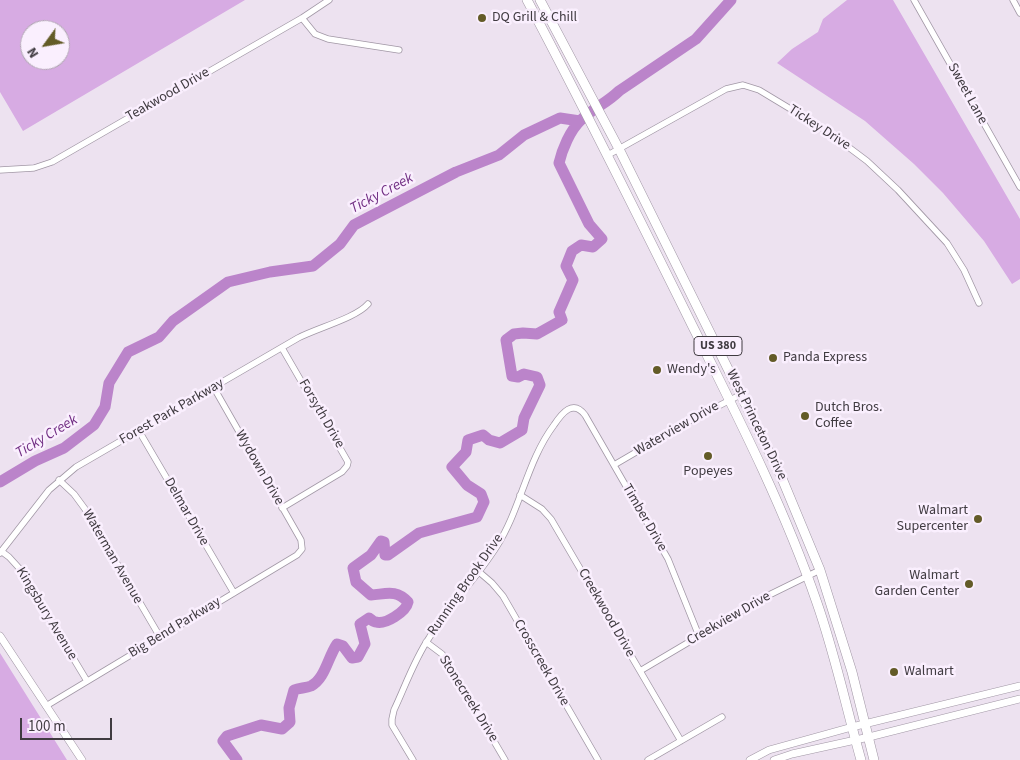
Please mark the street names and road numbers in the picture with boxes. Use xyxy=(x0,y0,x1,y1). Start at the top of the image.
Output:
street label: Sweet Lane xyxy=(943,61,991,127)
street label: Teakwood Drive xyxy=(123,64,213,126)
street label: Tickey Drive xyxy=(785,102,853,154)
road number: US 380 xyxy=(694,336,742,356)
street label: West Princeton Drive xyxy=(722,367,790,483)
street label: Forest Park Parkway xyxy=(117,375,227,449)
street label: Forsyth Drive xyxy=(294,376,348,452)
street label: Waterview Drive xyxy=(632,398,722,460)
street label: Wydown Drive xyxy=(231,428,287,508)
street label: Delmar Drive xyxy=(160,475,212,549)
street label: Timber Drive xyxy=(618,481,670,555)
street label: Waterman Avenue xyxy=(78,507,146,607)
street label: Running Brook Drive xyxy=(425,531,507,639)
street label: Kingsbury Avenue xyxy=(12,565,80,663)
street label: Creekwood Drive xyxy=(574,566,638,660)
street label: Creekview Drive xyxy=(684,588,774,650)
street label: Big Bend Parkway xyxy=(126,594,224,662)
street label: Crosscreek Drive xyxy=(509,617,573,709)
street label: Stonecreek Drive xyxy=(435,653,501,745)

